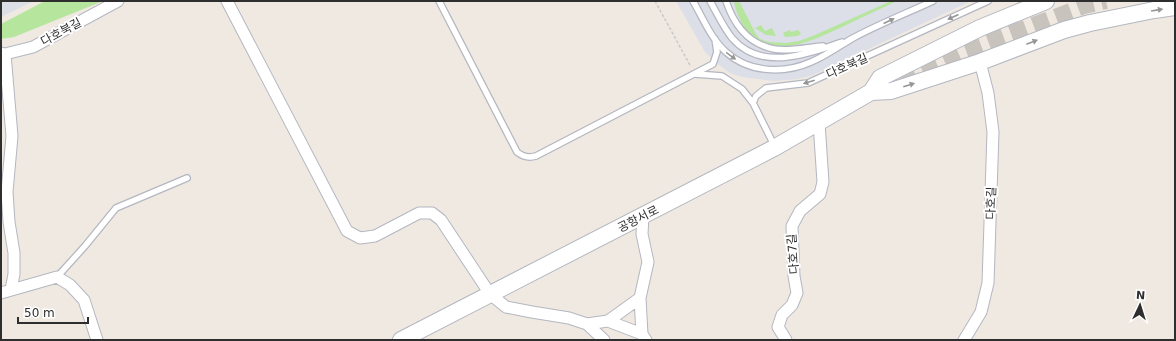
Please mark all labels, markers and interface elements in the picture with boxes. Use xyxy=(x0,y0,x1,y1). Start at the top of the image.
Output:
one-way arrow xyxy=(1151,6,1163,12)
one-way arrow xyxy=(947,14,958,20)
street label: 다호북길 xyxy=(38,15,84,49)
one-way arrow xyxy=(884,18,895,24)
one-way arrow xyxy=(1026,39,1038,45)
street label: 다호북길 xyxy=(824,51,870,81)
one-way arrow xyxy=(726,52,736,60)
one-way arrow xyxy=(802,79,814,85)
one-way arrow xyxy=(904,82,916,88)
street label: 다호길 xyxy=(983,186,999,220)
street label: 공항서로 xyxy=(615,203,661,235)
street label: 다호7길 xyxy=(785,233,801,275)
north arrow xyxy=(1120,285,1160,325)
text: N xyxy=(1136,289,1146,302)
scale bar xyxy=(18,299,88,325)
text: 50 m xyxy=(24,306,55,320)

